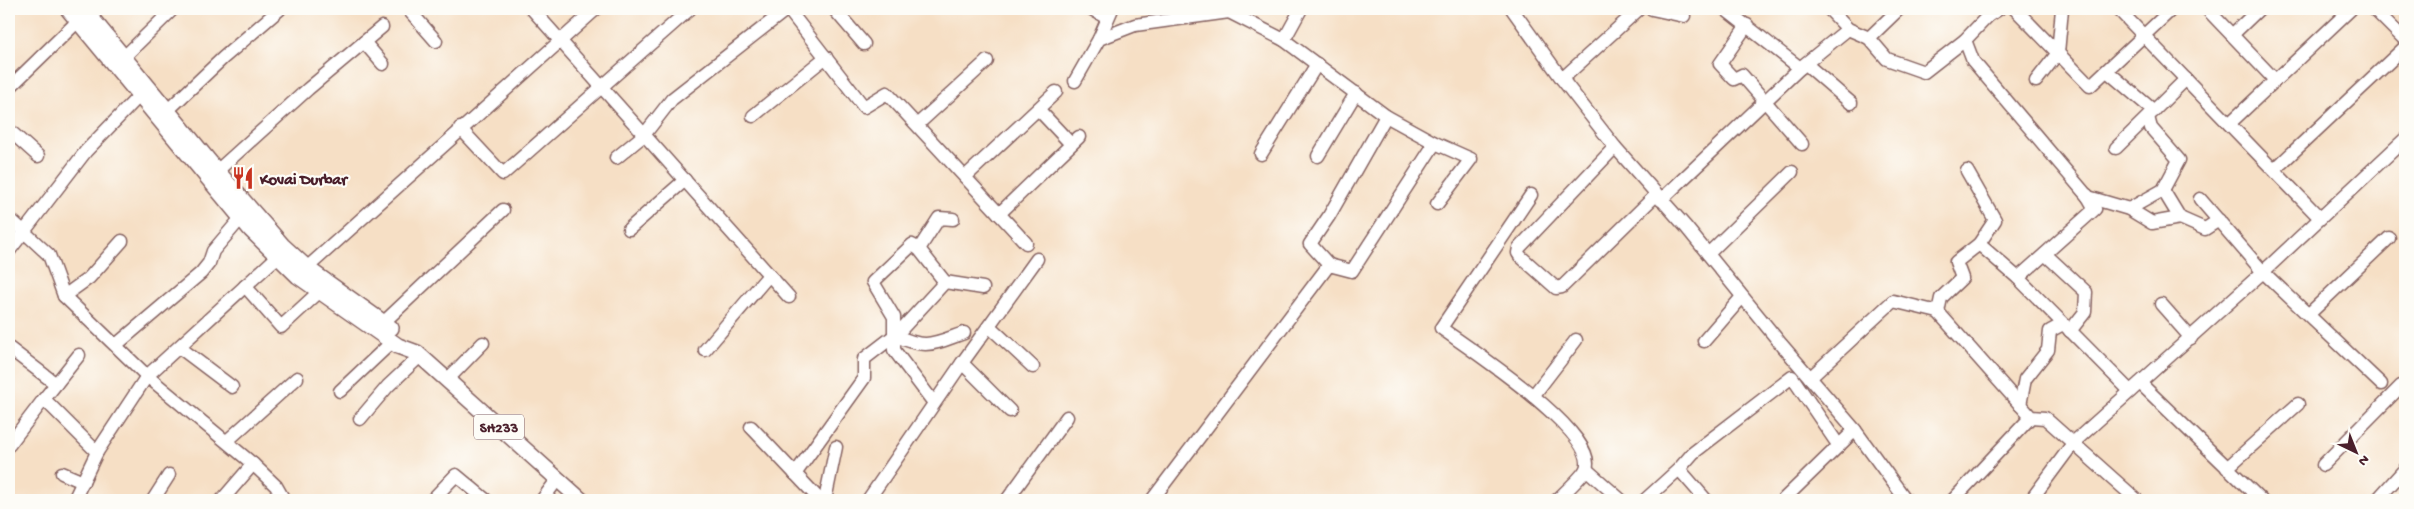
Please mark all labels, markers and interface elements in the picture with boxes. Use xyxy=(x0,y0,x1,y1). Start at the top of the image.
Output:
restaurant icon: Kovai Durbar xyxy=(230,165,256,191)
place label: Kovai Durbar xyxy=(259,172,349,191)
road number: SH233 xyxy=(474,414,524,440)
north arrow xyxy=(2332,426,2382,476)
text: N xyxy=(2354,450,2372,469)

